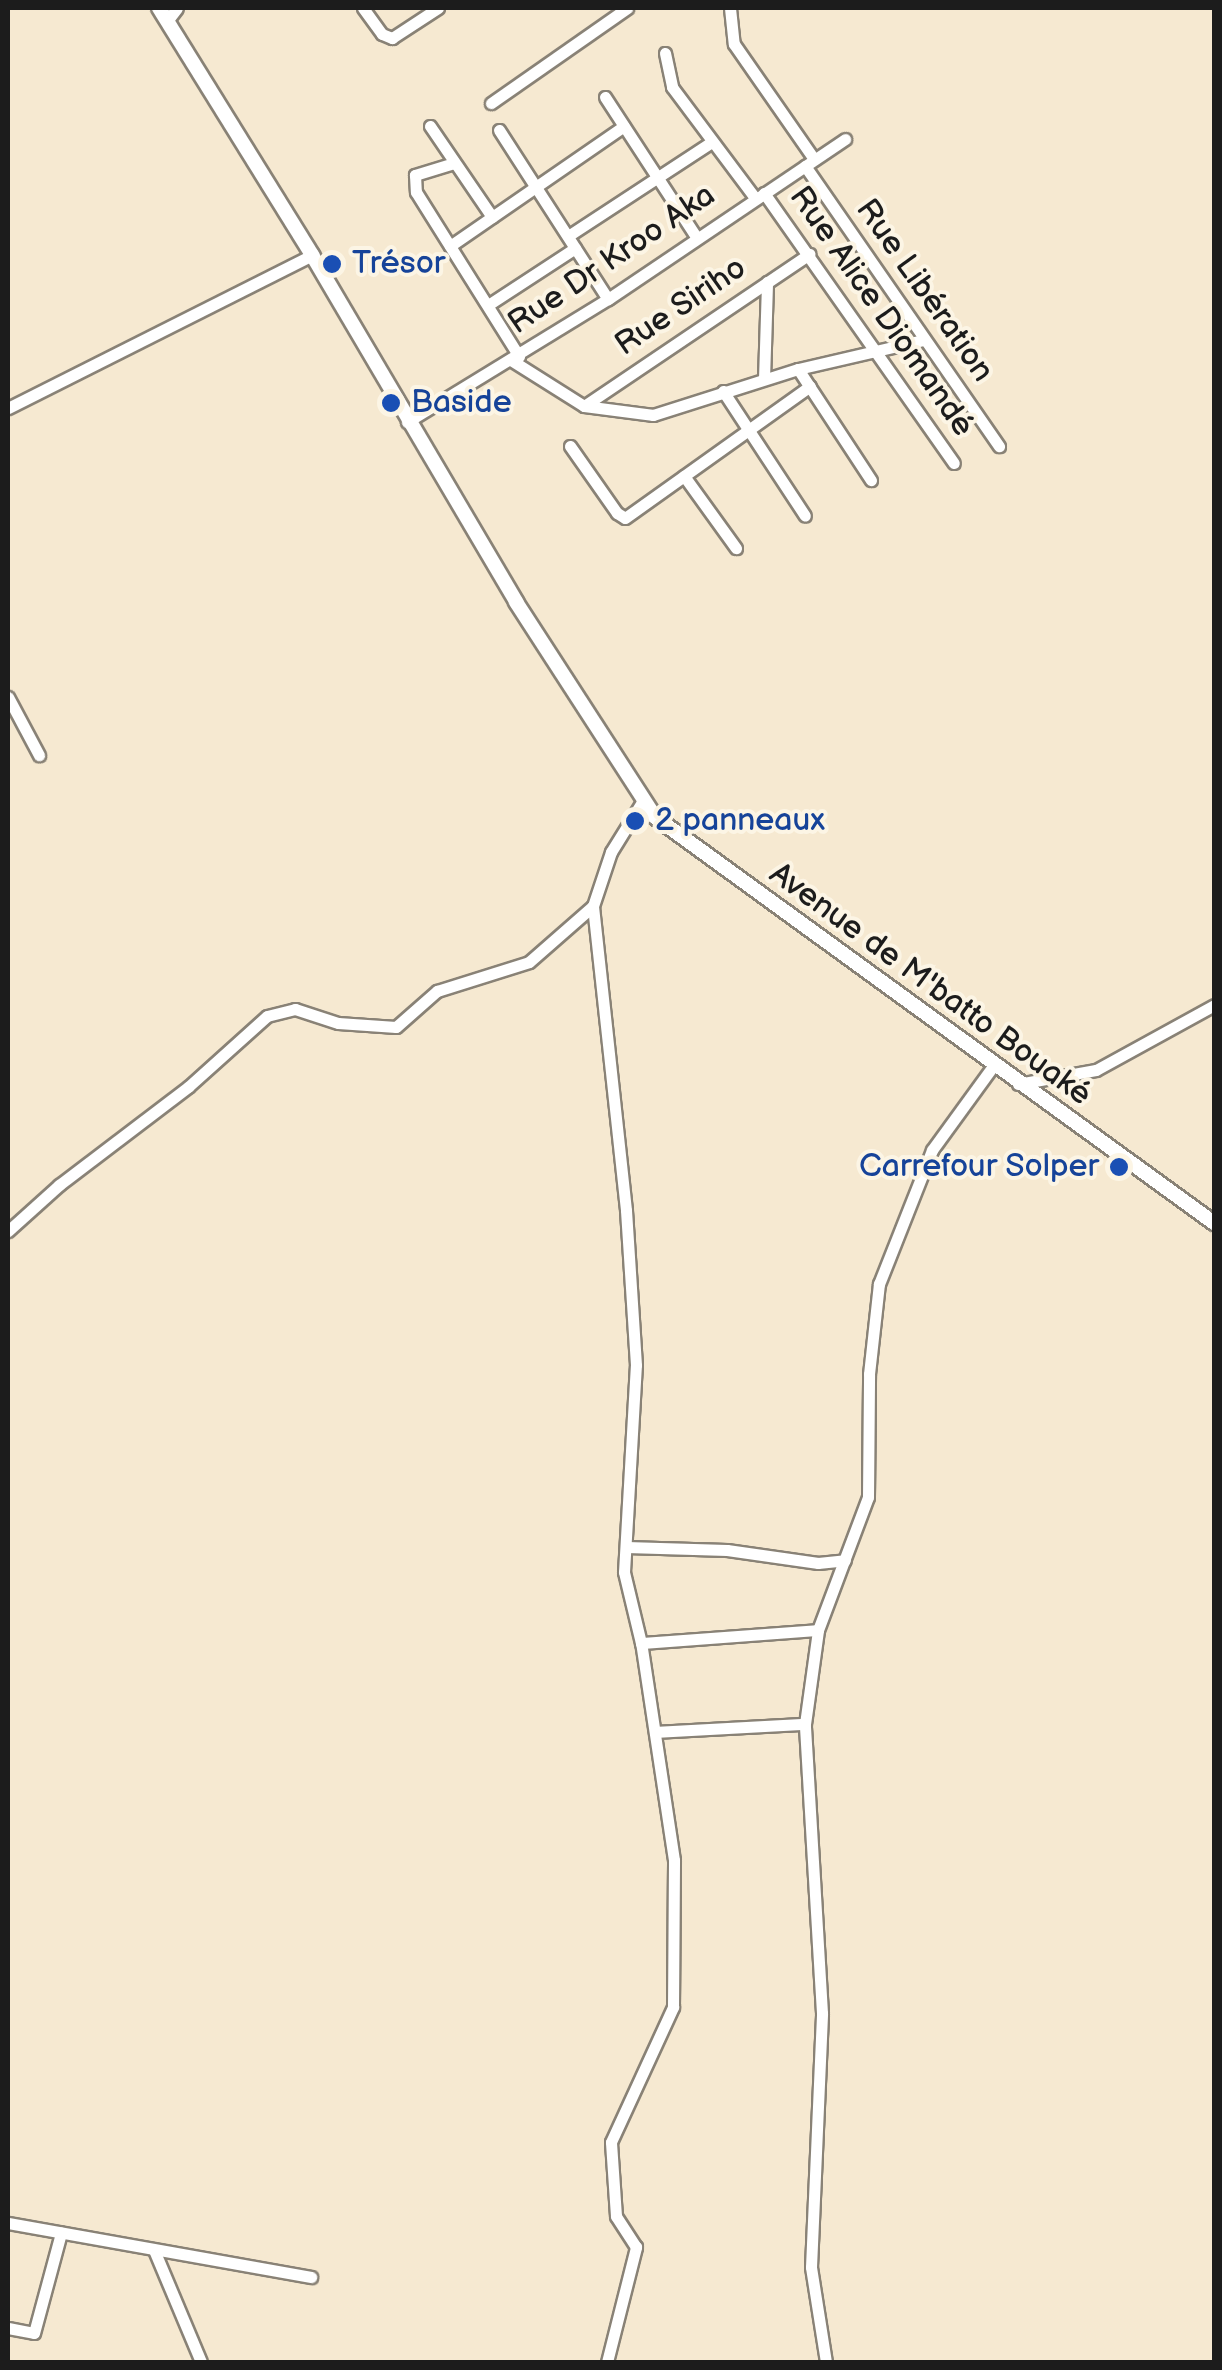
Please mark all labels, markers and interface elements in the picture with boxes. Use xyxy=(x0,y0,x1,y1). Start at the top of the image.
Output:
street label: Rue Dr Kroo Aka xyxy=(501,177,723,343)
street label: Rue Alice Diomandé xyxy=(780,180,982,444)
street label: Rue Libération xyxy=(847,192,1001,390)
place label: Trésor xyxy=(352,245,445,283)
street label: Rue Siriho xyxy=(608,249,754,365)
marker: Trésor xyxy=(321,253,343,275)
place label: Baside xyxy=(411,384,512,422)
marker: Baside xyxy=(380,392,402,414)
place label: 2 panneaux xyxy=(655,802,825,840)
marker: 2 panneaux xyxy=(624,810,646,832)
street label: Avenue de M'batto Bouaké xyxy=(762,855,1098,1115)
place label: Carrefour Solper xyxy=(858,1148,1099,1186)
marker: Carrefour Solper xyxy=(1108,1156,1130,1178)

